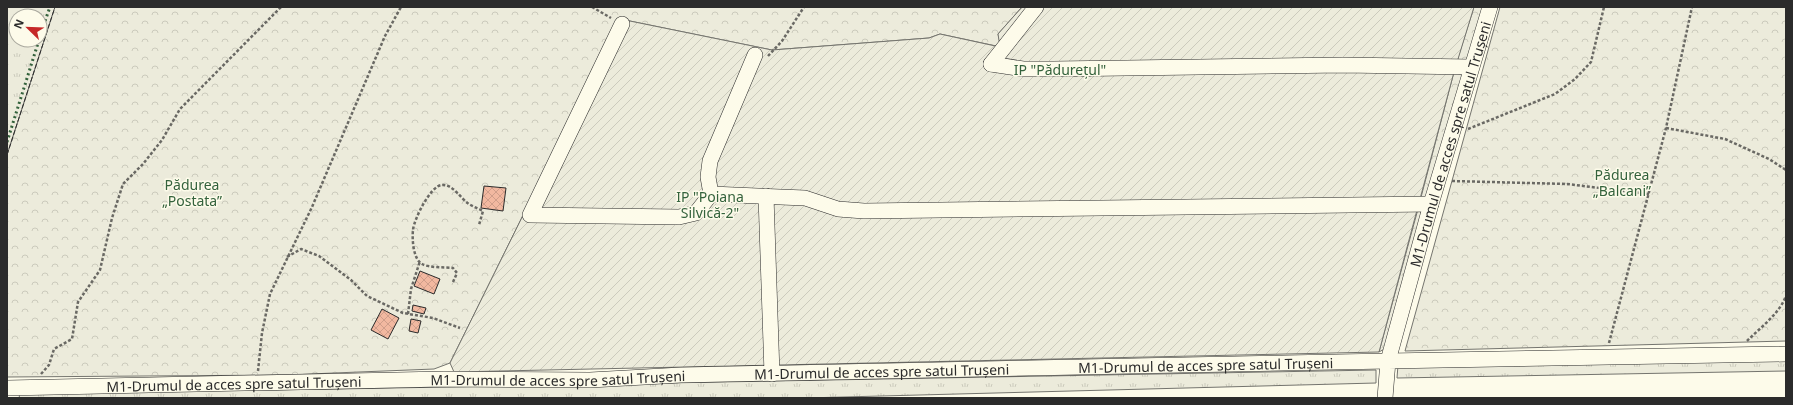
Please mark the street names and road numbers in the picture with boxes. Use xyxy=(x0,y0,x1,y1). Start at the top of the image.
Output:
street label: M1-Drumul de acces spre satul Trușeni xyxy=(1405,19,1495,269)
street label: M1-Drumul de acces spre satul Trușeni xyxy=(1078,353,1333,377)
street label: M1-Drumul de acces spre satul Trușeni xyxy=(754,359,1009,383)
street label: M1-Drumul de acces spre satul Trușeni xyxy=(430,365,686,390)
street label: M1-Drumul de acces spre satul Trușeni xyxy=(106,371,362,395)

